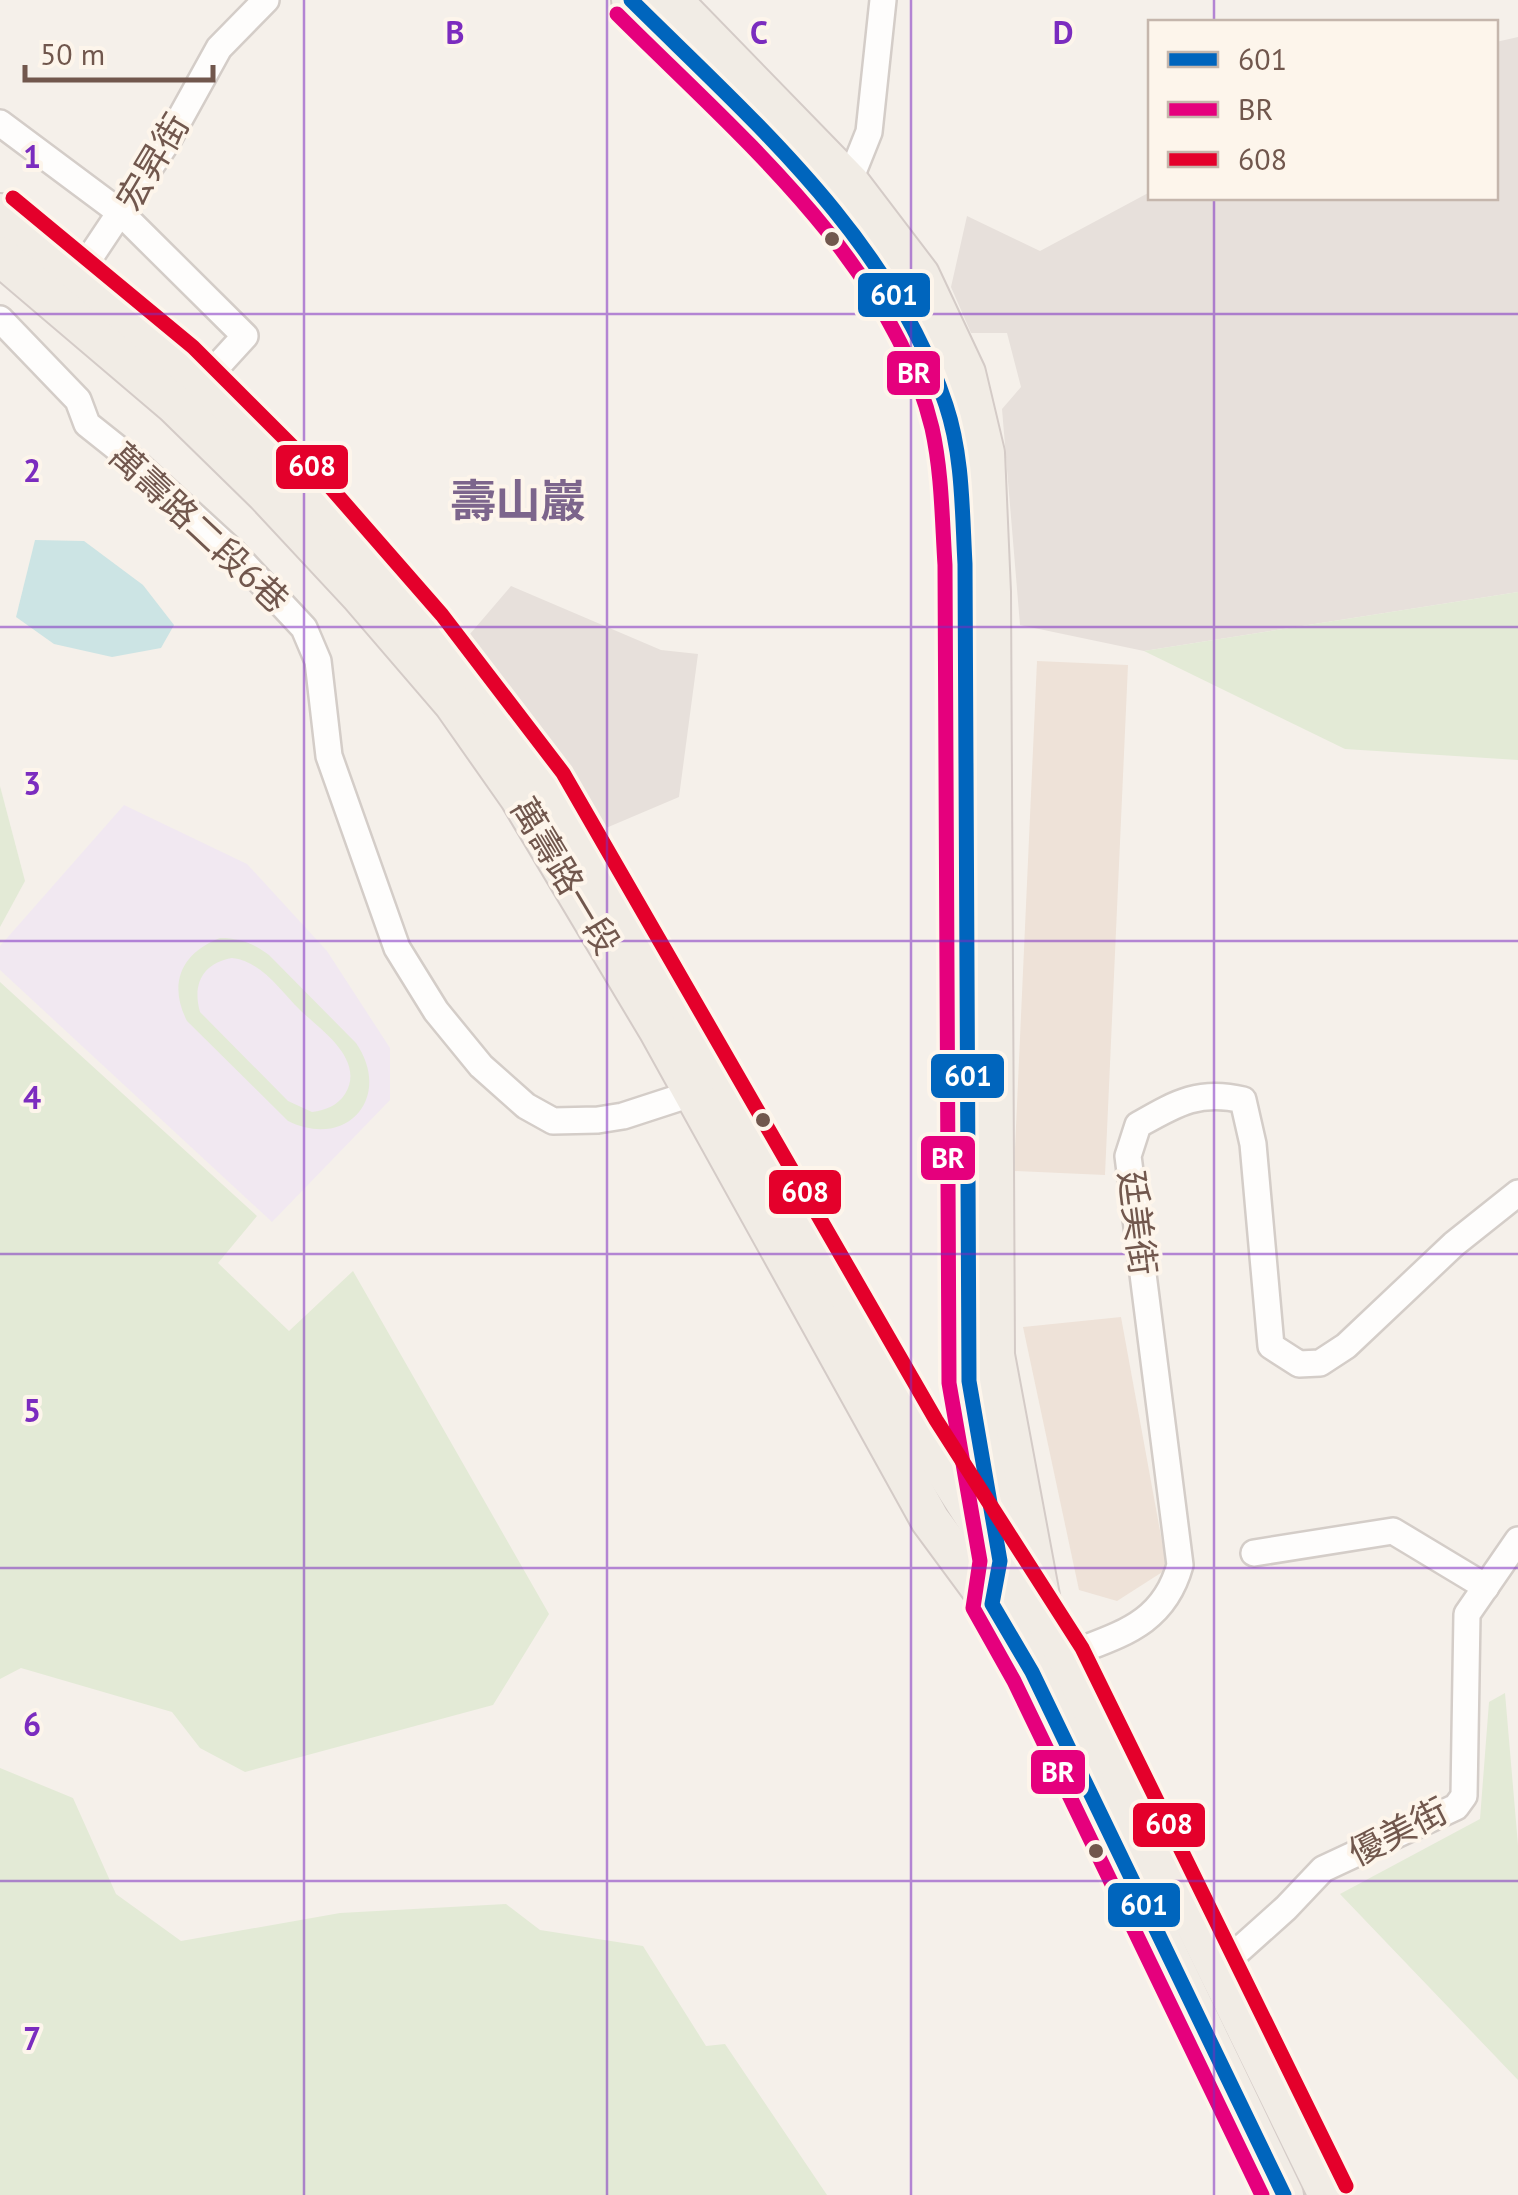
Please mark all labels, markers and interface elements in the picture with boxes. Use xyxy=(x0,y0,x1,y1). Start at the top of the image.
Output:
text: B xyxy=(446,11,464,53)
text: C xyxy=(750,11,768,53)
text: D xyxy=(1053,11,1073,53)
scale bar xyxy=(25,20,212,82)
legend xyxy=(1148,20,1498,200)
text: 50 m xyxy=(40,34,105,73)
text: 601 xyxy=(1238,39,1287,78)
text: BR xyxy=(1238,89,1273,128)
street label: 宏昇街 xyxy=(105,105,199,218)
text: 1 xyxy=(23,135,41,177)
text: 608 xyxy=(1238,139,1287,178)
unlabelled marker xyxy=(822,229,842,249)
line badge: 601 xyxy=(856,271,932,319)
text: 601 xyxy=(870,276,918,313)
line badge: BR xyxy=(885,349,942,397)
text: BR xyxy=(897,354,931,391)
street label: 萬壽路二段6巷 xyxy=(100,432,299,622)
line badge: 608 xyxy=(274,443,350,491)
text: 608 xyxy=(288,447,336,484)
text: 2 xyxy=(23,449,41,491)
district label: 壽山巖 xyxy=(450,471,586,529)
text: 3 xyxy=(23,762,41,804)
street label: 萬壽路一段 xyxy=(501,789,631,962)
line badge: 601 xyxy=(929,1052,1006,1100)
text: 601 xyxy=(944,1057,992,1094)
text: 4 xyxy=(23,1076,41,1118)
unlabelled marker xyxy=(753,1110,773,1130)
line badge: BR xyxy=(919,1134,977,1182)
text: BR xyxy=(931,1139,965,1176)
line badge: 608 xyxy=(767,1168,843,1216)
street label: 廷美街 xyxy=(1109,1168,1167,1278)
text: 608 xyxy=(781,1173,829,1210)
text: 5 xyxy=(23,1389,41,1431)
text: 6 xyxy=(23,1703,41,1745)
line badge: BR xyxy=(1029,1748,1087,1796)
text: BR xyxy=(1041,1753,1075,1790)
street label: 優美街 xyxy=(1340,1787,1455,1875)
line badge: 608 xyxy=(1131,1801,1207,1849)
text: 608 xyxy=(1145,1805,1193,1842)
unlabelled marker xyxy=(1086,1841,1106,1861)
line badge: 601 xyxy=(1106,1881,1182,1929)
text: 601 xyxy=(1120,1886,1168,1923)
text: 7 xyxy=(23,2017,41,2059)

